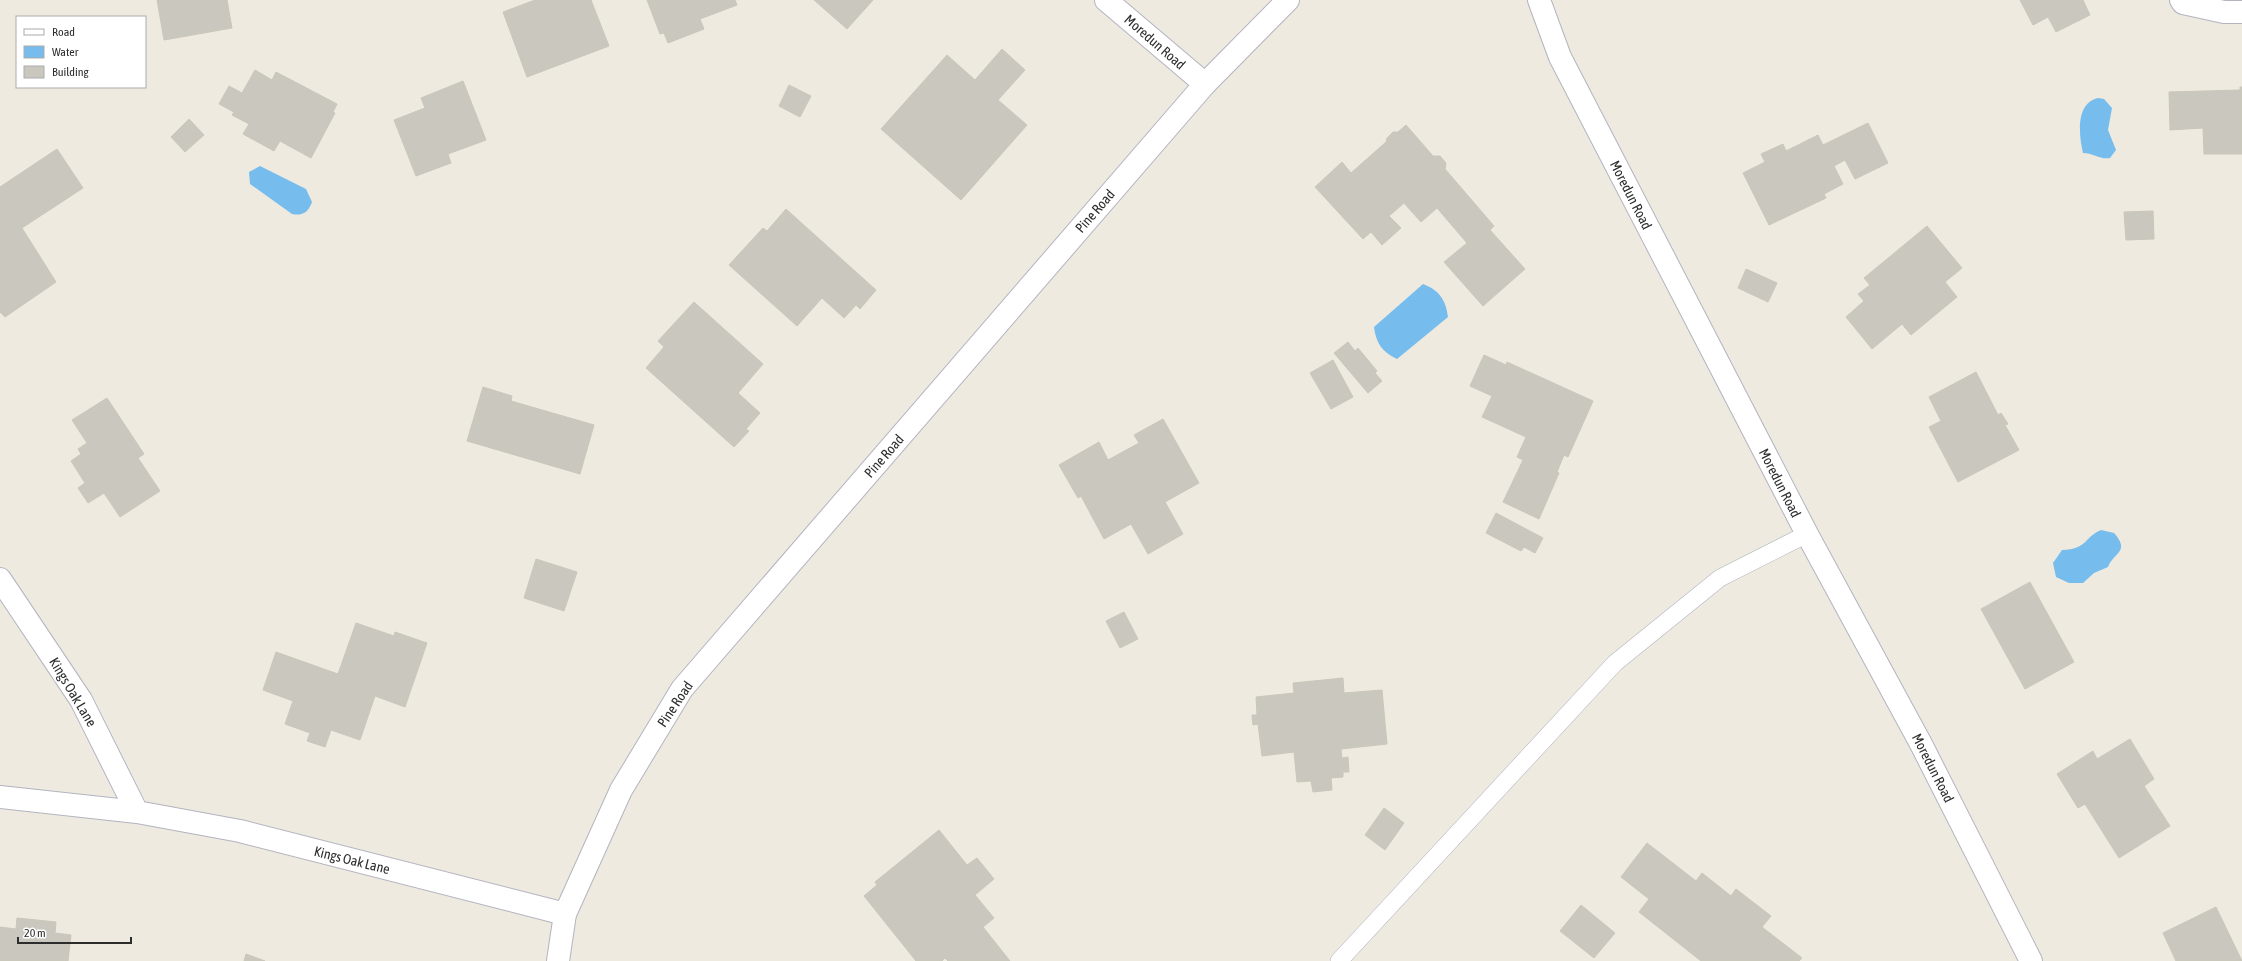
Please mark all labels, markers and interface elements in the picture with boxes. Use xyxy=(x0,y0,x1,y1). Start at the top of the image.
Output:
street label: Moredun Road xyxy=(1121,11,1189,73)
legend xyxy=(16,16,146,88)
text: Road xyxy=(52,25,75,39)
text: Water xyxy=(52,45,79,59)
text: Building xyxy=(52,65,90,79)
street label: Moredun Road xyxy=(1607,158,1655,232)
street label: Pine Road xyxy=(1072,186,1118,236)
street label: Pine Road xyxy=(861,431,907,481)
street label: Moredun Road xyxy=(1756,446,1804,520)
street label: Kings Oak Lane xyxy=(46,655,100,729)
street label: Pine Road xyxy=(654,678,696,730)
street label: Moredun Road xyxy=(1909,731,1957,805)
street label: Kings Oak Lane xyxy=(312,843,392,877)
scale bar xyxy=(18,919,131,945)
text: 20 m xyxy=(24,926,46,940)

